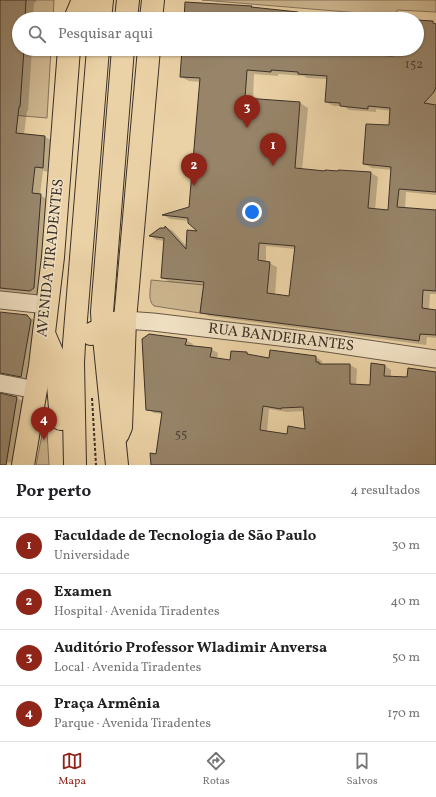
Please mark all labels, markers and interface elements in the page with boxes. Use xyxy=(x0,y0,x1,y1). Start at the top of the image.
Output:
search box xyxy=(12,12,424,56)
icon: search xyxy=(26,23,48,45)
text: Pesquisar aqui xyxy=(58,24,153,45)
house number: 152 xyxy=(405,56,423,74)
pin: 3 xyxy=(234,95,260,128)
pin: 1 xyxy=(260,133,286,166)
pin: 2 xyxy=(181,153,207,186)
street label: AVENIDA TIRADENTES xyxy=(32,178,70,338)
your location xyxy=(242,202,262,222)
street label: RUA BANDEIRANTES xyxy=(207,319,355,357)
pin: 4 xyxy=(31,407,57,440)
house number: 55 xyxy=(175,426,187,444)
text: Por perto xyxy=(16,480,91,503)
text: 4 resultados xyxy=(350,482,420,500)
text: Faculdade de Tecnologia de São Paulo xyxy=(54,526,316,547)
text: 1 xyxy=(26,537,32,555)
text: 30 m xyxy=(392,537,420,555)
text: Universidade xyxy=(54,547,130,565)
text: Examen xyxy=(54,582,112,603)
text: 2 xyxy=(26,593,32,611)
text: 40 m xyxy=(391,593,420,611)
text: Hospital · Avenida Tiradentes xyxy=(54,603,219,621)
text: Auditório Professor Wladimir Anversa xyxy=(54,638,327,659)
text: 3 xyxy=(26,649,32,667)
text: 50 m xyxy=(392,649,420,667)
text: Local · Avenida Tiradentes xyxy=(54,659,201,677)
text: Praça Armênia xyxy=(54,694,160,715)
text: 4 xyxy=(25,705,33,723)
text: 170 m xyxy=(387,705,420,723)
text: Parque · Avenida Tiradentes xyxy=(54,715,211,733)
tab: Mapa xyxy=(58,750,86,789)
tab: Rotas xyxy=(203,750,230,789)
tab: Salvos xyxy=(347,750,378,789)

